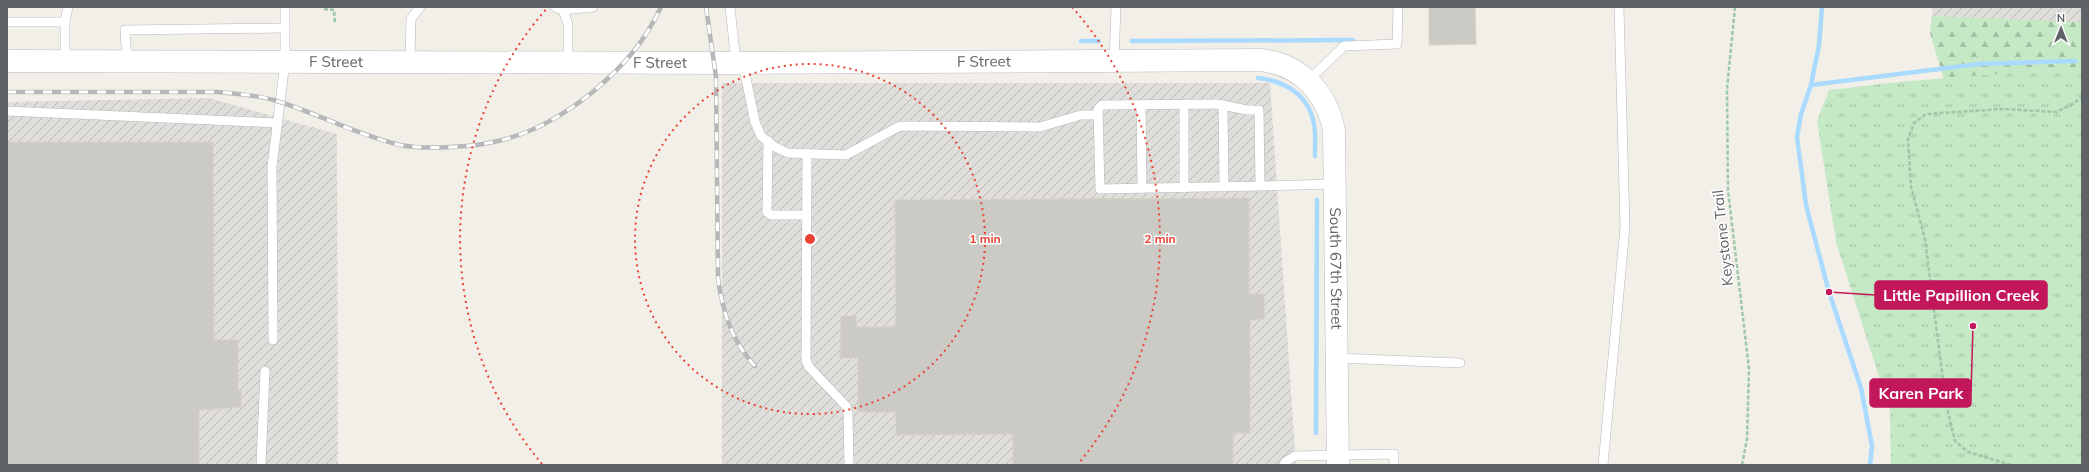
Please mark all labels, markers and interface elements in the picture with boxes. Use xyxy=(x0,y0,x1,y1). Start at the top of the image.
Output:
north arrow xyxy=(2041,8,2081,48)
text: N xyxy=(2057,11,2065,25)
street label: F Street xyxy=(957,51,1011,71)
street label: F Street xyxy=(309,52,363,71)
street label: F Street xyxy=(633,53,687,72)
street label: Keystone Trail xyxy=(1708,189,1737,287)
street label: South 67th Street xyxy=(1326,207,1346,330)
text: 1 min xyxy=(969,231,1001,246)
text: 2 min xyxy=(1144,231,1176,246)
centre of rings xyxy=(803,232,817,246)
callout: Little Papillion Creek xyxy=(1875,281,2047,309)
text: Little Papillion Creek xyxy=(1883,285,2040,305)
callout: Karen Park xyxy=(1870,379,1971,407)
text: Karen Park xyxy=(1879,383,1965,403)

